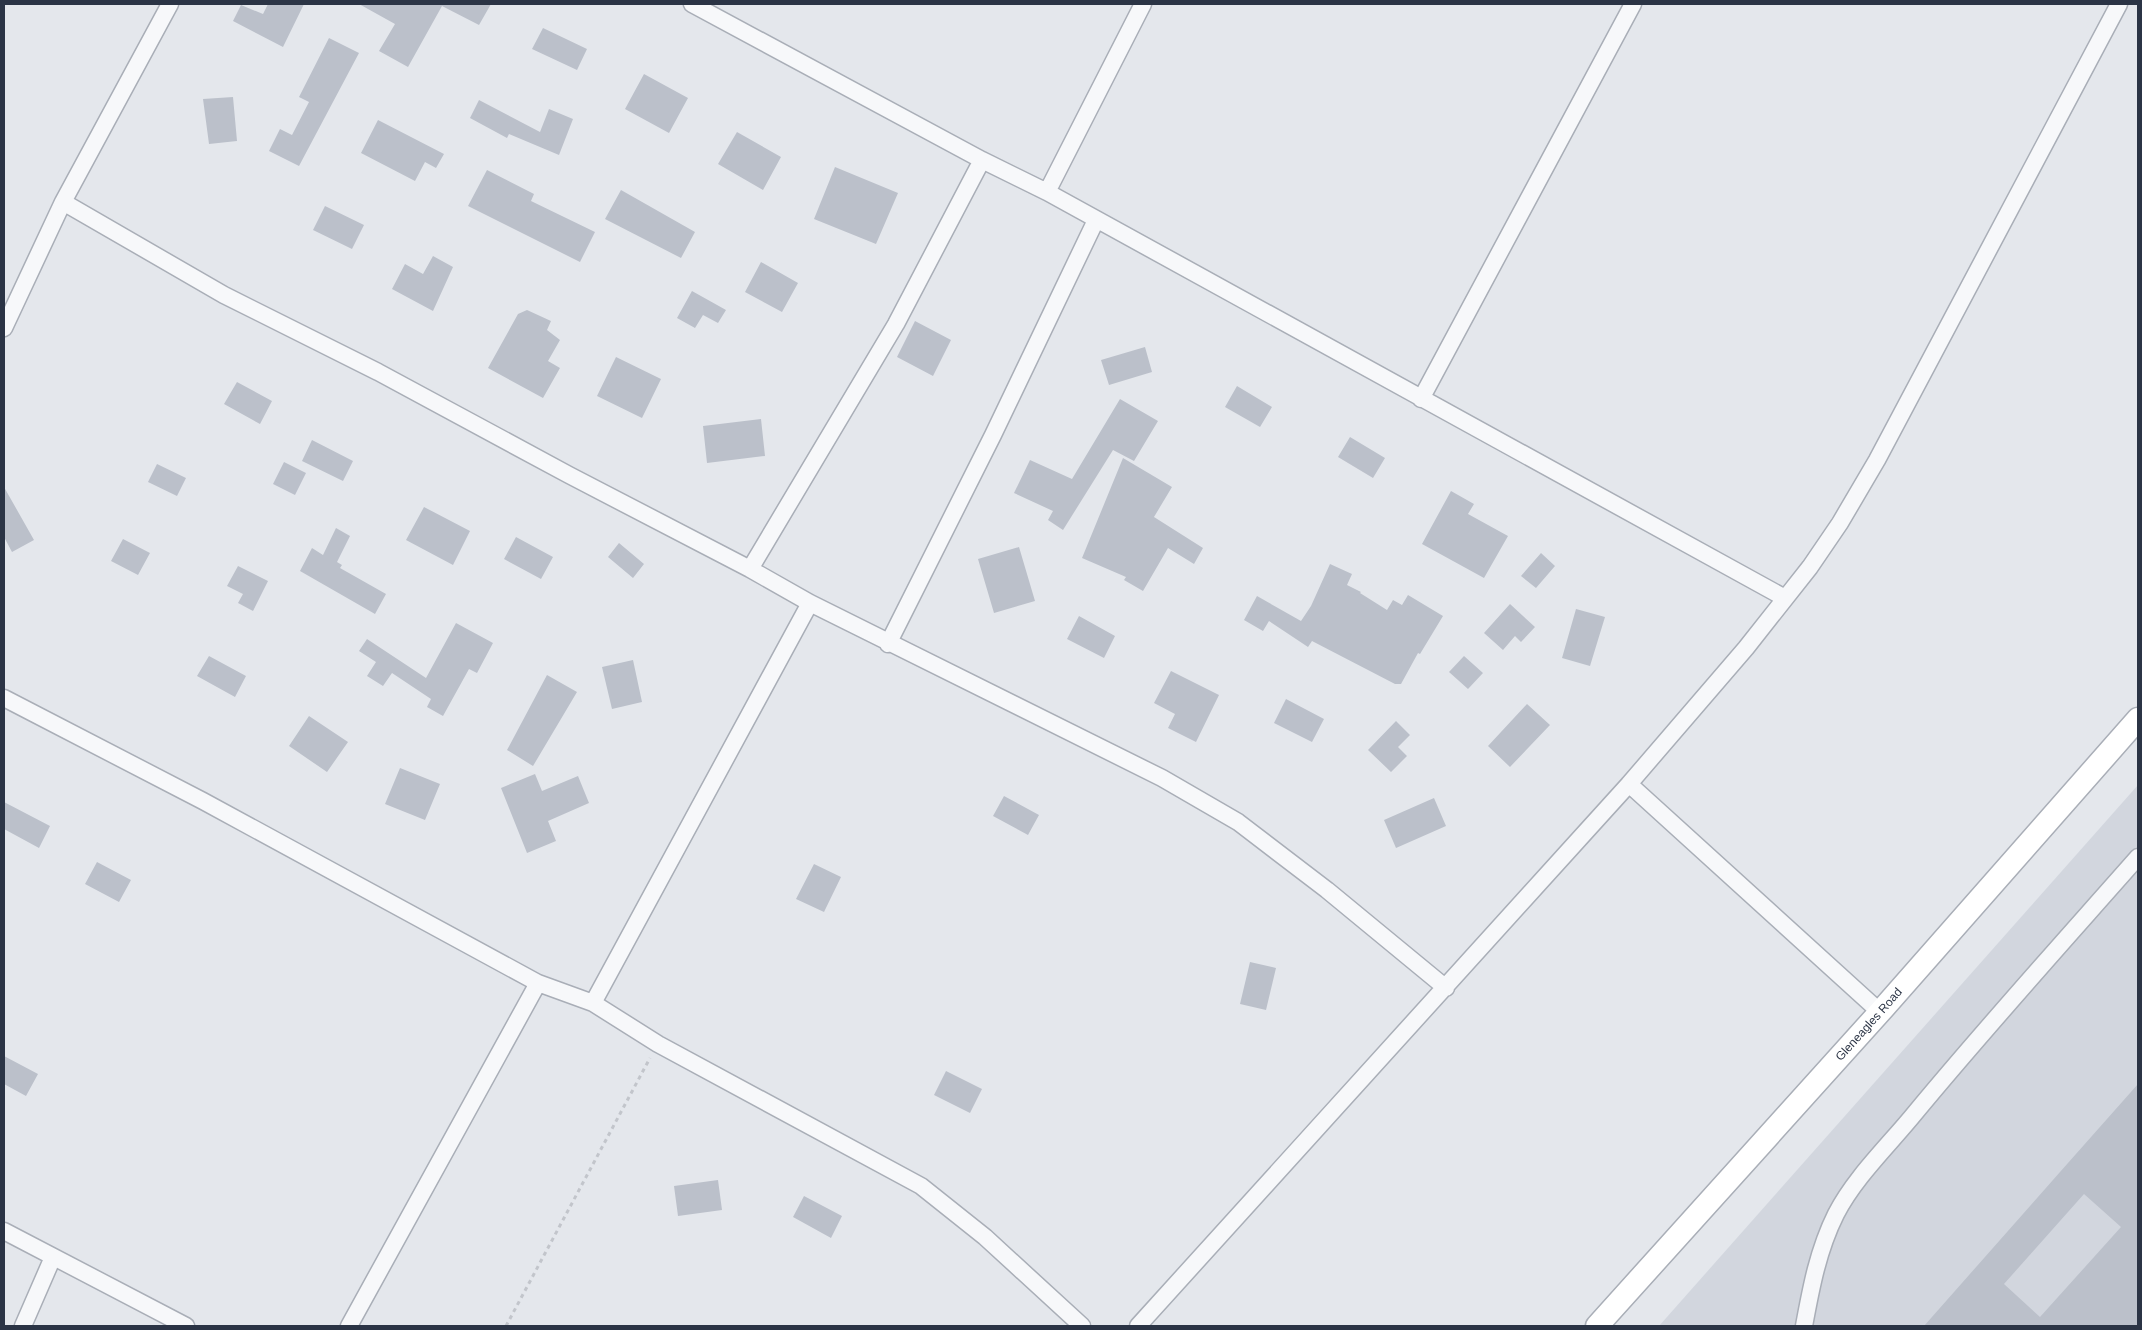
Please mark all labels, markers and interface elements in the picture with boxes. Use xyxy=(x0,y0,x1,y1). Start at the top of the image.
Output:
street label: Gleneagles Road xyxy=(1833,985,1905,1064)

